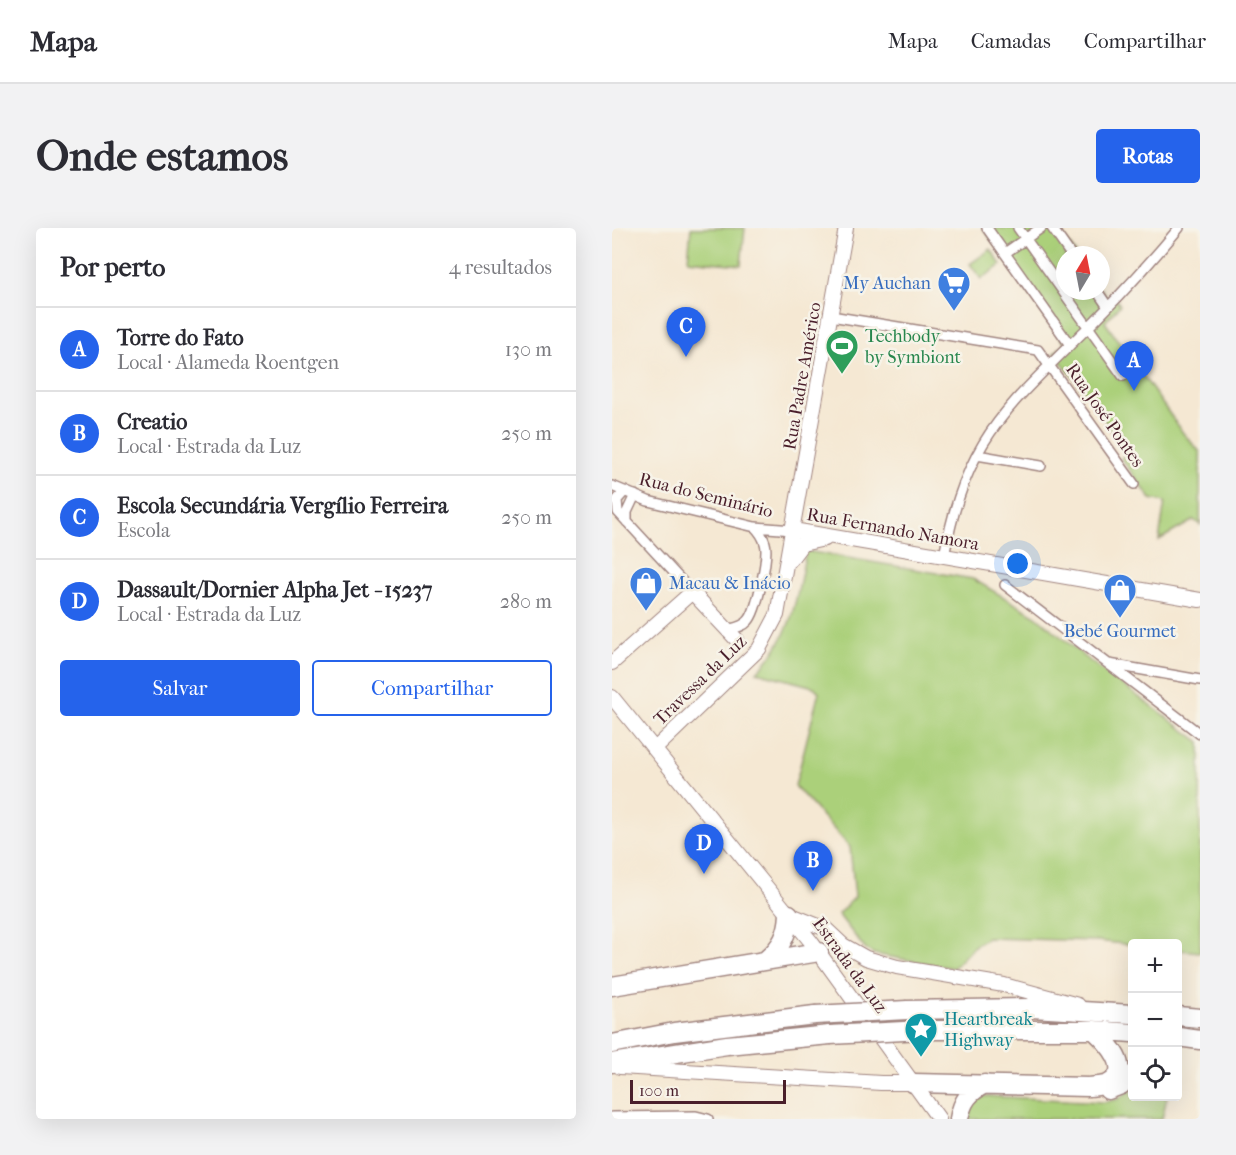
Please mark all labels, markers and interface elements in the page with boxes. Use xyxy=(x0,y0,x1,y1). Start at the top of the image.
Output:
text: Mapa xyxy=(30,25,97,58)
text: Mapa xyxy=(888,29,938,53)
text: Camadas xyxy=(971,29,1051,53)
text: Compartilhar xyxy=(1084,29,1206,53)
button: Rotas xyxy=(1096,129,1200,183)
text: Onde estamos xyxy=(36,132,288,181)
north arrow xyxy=(1056,246,1110,300)
text: Por perto xyxy=(60,252,165,283)
text: 4 resultados xyxy=(449,256,552,279)
supermarket icon: My Auchan xyxy=(936,265,972,312)
place label: My Auchan xyxy=(843,273,932,294)
street label: Rua Padre Américo xyxy=(779,301,826,452)
pin: C xyxy=(666,308,706,357)
text: Torre do Fato xyxy=(117,325,244,351)
place label: Techbody by Symbiont xyxy=(864,326,962,368)
sports icon: Techbody by Symbiont xyxy=(824,328,860,375)
text: A xyxy=(73,338,86,361)
text: 130 m xyxy=(505,338,552,361)
pin: A xyxy=(1114,342,1154,391)
text: Local · Alameda Roentgen xyxy=(117,351,339,374)
street label: Rua José Pontes xyxy=(1061,359,1148,471)
text: Creatio xyxy=(117,409,187,435)
text: B xyxy=(73,422,86,445)
text: 250 m xyxy=(501,422,552,445)
text: Local · Estrada da Luz xyxy=(117,435,301,458)
street label: Rua do Seminário xyxy=(637,469,775,522)
text: Escola Secundária Vergílio Ferreira xyxy=(117,493,448,519)
street label: Rua Fernando Namora xyxy=(805,504,981,555)
text: C xyxy=(73,506,86,529)
text: 250 m xyxy=(501,506,552,529)
text: Escola xyxy=(117,519,170,542)
your location xyxy=(1003,549,1032,578)
shop icon: Macau & Inácio xyxy=(628,565,664,612)
shop icon: Bebé Gourmet xyxy=(1102,572,1138,619)
place label: Macau & Inácio xyxy=(669,573,791,594)
text: Dassault/Dornier Alpha Jet - 15237 xyxy=(117,577,432,603)
text: D xyxy=(72,590,87,613)
text: 280 m xyxy=(500,590,552,613)
text: Local · Estrada da Luz xyxy=(117,603,301,626)
place label: Bebé Gourmet xyxy=(1064,621,1177,642)
street label: Travessa da Luz xyxy=(650,631,751,730)
button: Salvar xyxy=(60,660,300,716)
button: Compartilhar xyxy=(312,660,552,716)
pin: D xyxy=(684,824,724,874)
pin: B xyxy=(794,842,832,891)
street label: Estrada da Luz xyxy=(808,913,891,1017)
map controls xyxy=(1128,939,1182,1101)
button: + xyxy=(1128,939,1182,993)
button: − xyxy=(1128,993,1182,1047)
place label: Heartbreak Highway xyxy=(944,1009,1034,1051)
place icon: Heartbreak Highway xyxy=(903,1011,939,1058)
button: locate xyxy=(1128,1047,1182,1101)
scale bar xyxy=(630,1077,786,1104)
text: 100 m xyxy=(639,1081,679,1100)

